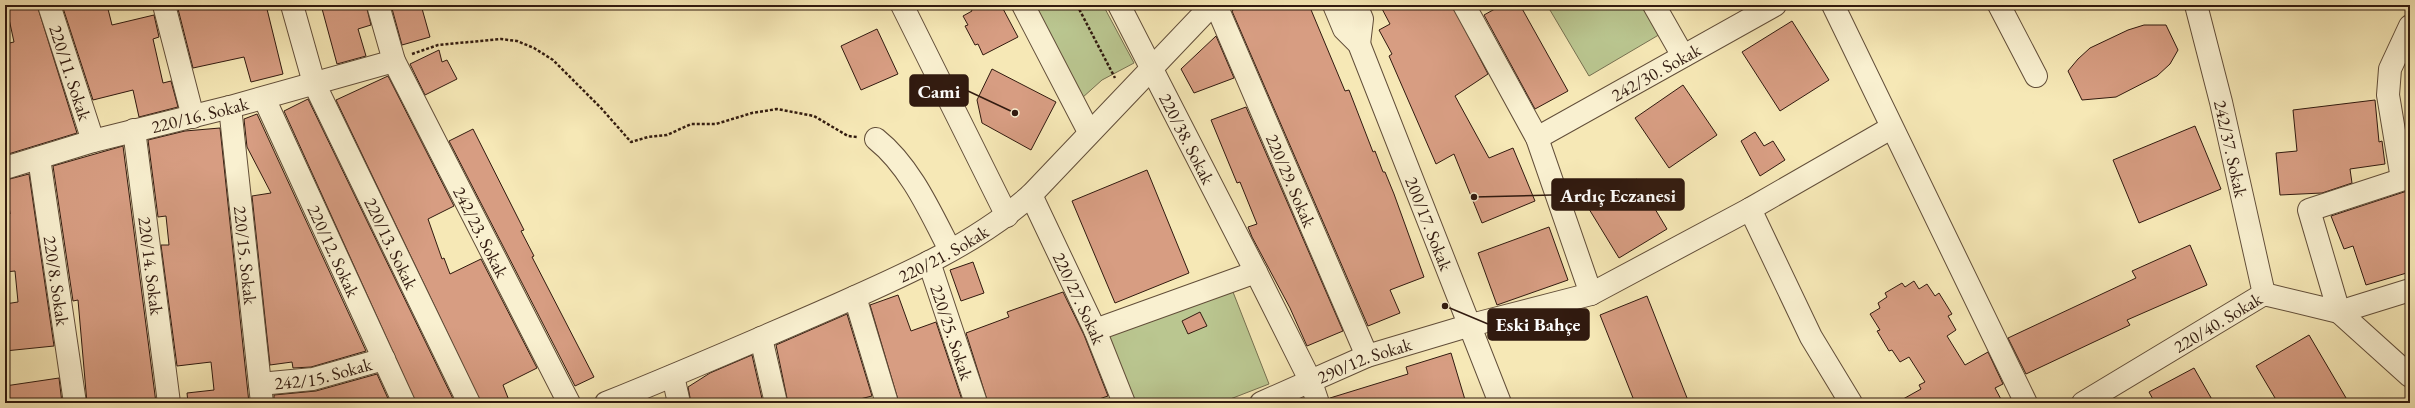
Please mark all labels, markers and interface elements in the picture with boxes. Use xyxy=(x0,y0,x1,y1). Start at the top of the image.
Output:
street label: 220/11. Sokak xyxy=(45,22,97,124)
street label: 242/30. Sokak xyxy=(1607,37,1705,106)
callout: Cami xyxy=(910,75,968,106)
text: Cami xyxy=(918,79,961,104)
street label: 220/38. Sokak xyxy=(1155,89,1221,188)
street label: 220/16. Sokak xyxy=(149,91,251,138)
street label: 242/37. Sokak xyxy=(2209,98,2254,200)
street label: 220/29. Sokak xyxy=(1261,130,1322,231)
street label: 200/17. Sokak xyxy=(1401,173,1459,274)
callout: Ardıç Eczanesi xyxy=(1552,179,1684,210)
street label: 242/23. Sokak xyxy=(449,182,514,282)
text: Ardıç Eczanesi xyxy=(1559,183,1676,208)
street label: 220/13. Sokak xyxy=(360,193,424,293)
street label: 220/12. Sokak xyxy=(303,201,365,301)
street label: 220/15. Sokak xyxy=(229,205,263,306)
street label: 220/14. Sokak xyxy=(134,215,169,317)
street label: 220/21. Sokak xyxy=(894,219,993,287)
street label: 220/8. Sokak xyxy=(39,234,75,328)
street label: 220/27. Sokak xyxy=(1048,248,1111,348)
street label: 220/25. Sokak xyxy=(926,281,979,383)
street label: 220/40. Sokak xyxy=(2169,286,2266,357)
callout: Eski Bahçe xyxy=(1488,309,1589,340)
text: Eski Bahçe xyxy=(1496,312,1580,337)
street label: 290/12. Sokak xyxy=(1313,332,1415,388)
street label: 242/15. Sokak xyxy=(273,351,375,394)

